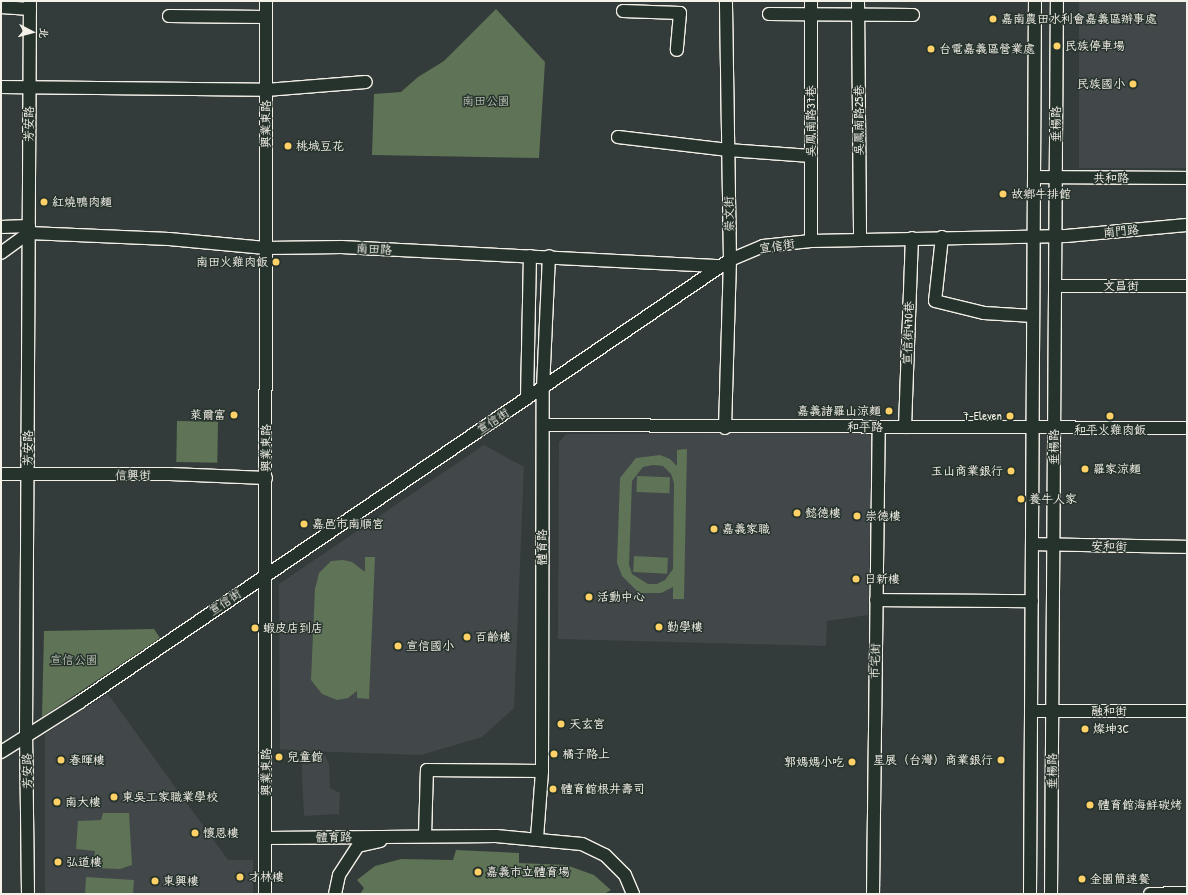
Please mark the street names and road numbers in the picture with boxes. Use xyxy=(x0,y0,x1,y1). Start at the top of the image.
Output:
street label: 吳鳳南路37巷 xyxy=(804,85,818,157)
street label: 吳鳳南路25巷 xyxy=(852,85,866,155)
street label: 興業東路 xyxy=(259,100,273,148)
street label: 芳安路 xyxy=(22,106,36,142)
street label: 垂楊路 xyxy=(1049,106,1063,142)
street label: 共和路 xyxy=(1093,171,1129,185)
street label: 崇文街 xyxy=(721,196,737,232)
street label: 南門路 xyxy=(1102,222,1140,240)
street label: 宣信街 xyxy=(758,236,796,256)
street label: 南田路 xyxy=(356,241,392,257)
street label: 文昌街 xyxy=(1103,279,1139,293)
street label: 宣信街470巷 xyxy=(900,301,916,365)
street label: 宣信街 xyxy=(474,405,512,437)
street label: 和平路 xyxy=(847,420,883,434)
street label: 興業東路 xyxy=(259,424,273,472)
street label: 垂楊路 xyxy=(1047,429,1061,465)
street label: 芳安路 xyxy=(21,430,35,466)
street label: 信興街 xyxy=(115,467,151,483)
street label: 體育路 xyxy=(535,529,549,565)
street label: 安和街 xyxy=(1091,538,1127,554)
street label: 宣信街 xyxy=(206,586,244,618)
street label: 市宅街 xyxy=(867,643,883,679)
street label: 融和街 xyxy=(1091,704,1127,718)
street label: 興業東路 xyxy=(259,748,273,796)
street label: 芳安路 xyxy=(19,753,35,789)
street label: 垂楊路 xyxy=(1045,753,1059,789)
street label: 體育路 xyxy=(316,829,352,845)

